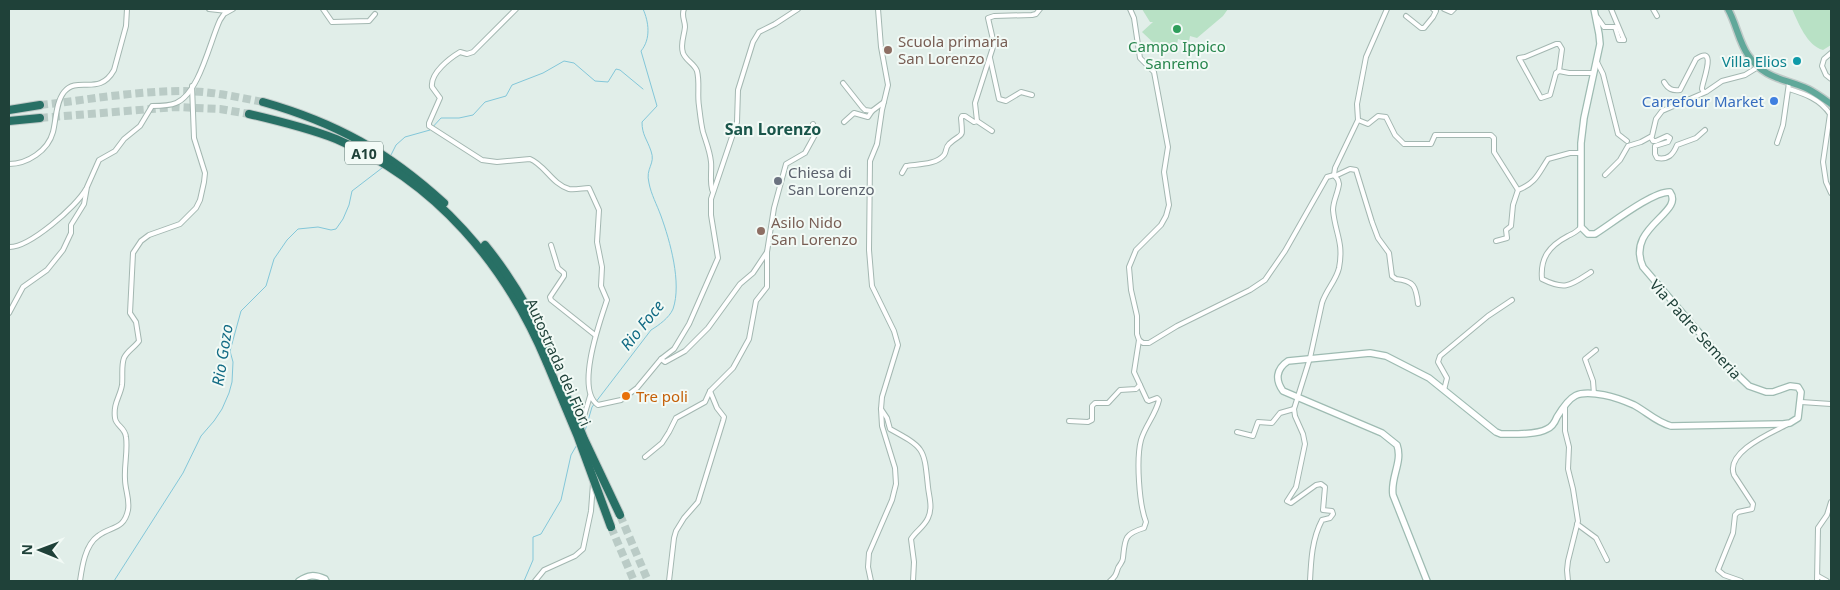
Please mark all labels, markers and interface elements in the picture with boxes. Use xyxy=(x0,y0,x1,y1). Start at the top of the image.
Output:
marker: Campo Ippico Sanremo xyxy=(1171,23,1183,35)
place label: Scuola primaria San Lorenzo xyxy=(898,31,1008,68)
place label: Campo Ippico Sanremo xyxy=(1128,36,1226,73)
marker: Scuola primaria San Lorenzo xyxy=(882,44,894,56)
place label: Villa Elios xyxy=(1722,51,1787,71)
marker: Villa Elios xyxy=(1791,55,1803,67)
place label: Carrefour Market xyxy=(1642,91,1765,111)
marker: Carrefour Market xyxy=(1768,95,1780,107)
district label: San Lorenzo xyxy=(725,118,821,140)
road number: A10 xyxy=(345,142,383,164)
place label: Chiesa di San Lorenzo xyxy=(788,162,875,199)
marker: Chiesa di San Lorenzo xyxy=(772,175,784,187)
place label: Asilo Nido San Lorenzo xyxy=(771,212,858,249)
marker: Asilo Nido San Lorenzo xyxy=(755,225,767,237)
street label: Via Padre Semeria xyxy=(1646,275,1746,383)
street label: Autostrada dei Fiori xyxy=(522,295,596,429)
water label: Rio Foce xyxy=(615,295,669,355)
water label: Rio Gozo xyxy=(206,323,238,387)
place label: Tre poli xyxy=(636,386,688,406)
marker: Tre poli xyxy=(620,390,632,402)
north arrow xyxy=(15,525,65,575)
text: N xyxy=(17,544,36,556)

